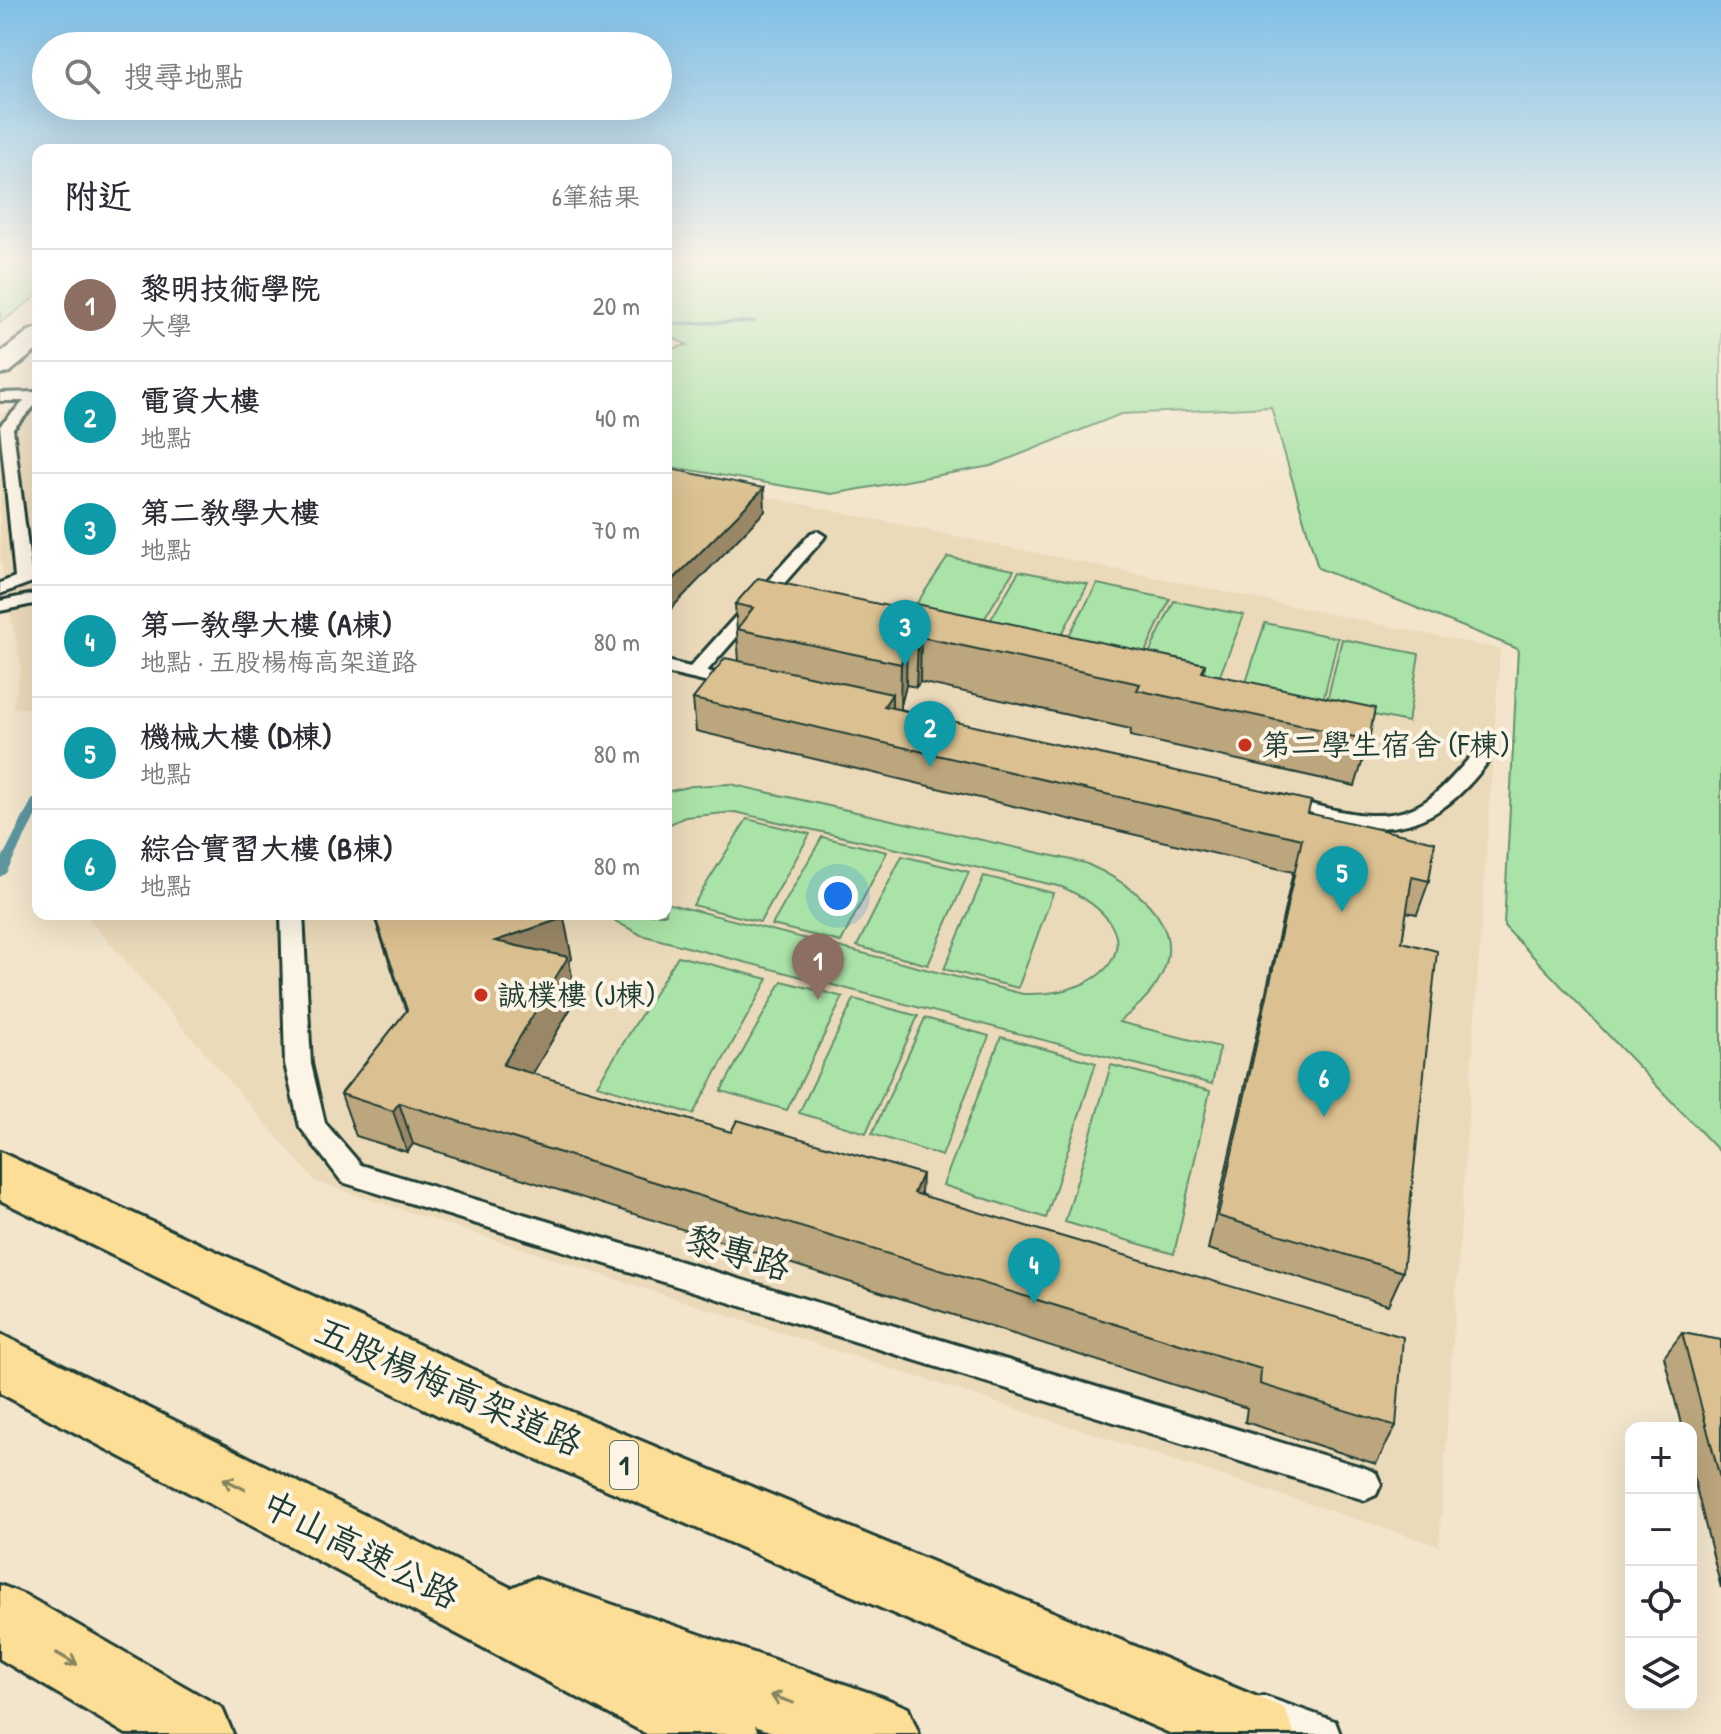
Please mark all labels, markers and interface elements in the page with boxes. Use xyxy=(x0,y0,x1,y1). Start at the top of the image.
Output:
search box xyxy=(32,32,672,120)
icon: search xyxy=(60,54,104,98)
text: 搜尋地點 xyxy=(124,56,244,96)
text: 附近 xyxy=(64,173,132,219)
text: 6筆結果 xyxy=(552,179,640,214)
text: 黎明技術學院 xyxy=(140,268,320,308)
text: 1 xyxy=(85,288,95,323)
text: 20 m xyxy=(593,288,640,323)
text: 大學 xyxy=(140,308,192,343)
text: 電資大樓 xyxy=(140,380,260,420)
text: 2 xyxy=(84,400,96,435)
text: 40 m xyxy=(595,400,640,435)
text: 地點 xyxy=(140,420,192,455)
text: 第二教學大樓 xyxy=(140,492,320,532)
text: 3 xyxy=(84,512,96,547)
text: 70 m xyxy=(592,512,640,547)
text: 地點 xyxy=(140,532,192,567)
pin: 3 xyxy=(879,600,931,666)
text: 第一教學大樓 (A棟) xyxy=(140,604,392,644)
text: 4 xyxy=(85,624,95,659)
text: 80 m xyxy=(593,624,640,659)
text: 地點 · 五股楊梅高架道路 xyxy=(140,644,417,679)
pin: 2 xyxy=(904,701,956,767)
text: 機械大樓 (D棟) xyxy=(140,716,332,756)
place label: 第二學生宿舍 (F棟) xyxy=(1261,724,1510,764)
text: 5 xyxy=(85,736,96,771)
text: 80 m xyxy=(593,736,640,771)
marker: 第二學生宿舍 (F棟) xyxy=(1236,736,1254,754)
text: 地點 xyxy=(140,756,192,791)
text: 綜合實習大樓 (B棟) xyxy=(140,828,393,868)
pin: 5 xyxy=(1316,846,1368,912)
text: 6 xyxy=(85,848,95,883)
text: 80 m xyxy=(593,848,640,883)
text: 地點 xyxy=(140,868,192,903)
your location xyxy=(818,876,858,916)
pin: 1 xyxy=(792,934,844,1000)
place label: 誠樸樓 (J棟) xyxy=(497,974,656,1014)
marker: 誠樸樓 (J棟) xyxy=(472,986,490,1004)
pin: 6 xyxy=(1298,1051,1350,1117)
street label: 黎專路 xyxy=(679,1212,797,1291)
pin: 4 xyxy=(1008,1238,1060,1304)
street label: 五股楊梅高架道路 xyxy=(308,1305,591,1466)
map controls xyxy=(1625,1422,1697,1710)
button: + xyxy=(1625,1422,1697,1494)
road number: 1 xyxy=(610,1441,638,1489)
one-way arrow xyxy=(223,1475,247,1491)
street label: 中山高速公路 xyxy=(254,1478,469,1619)
button: − xyxy=(1625,1494,1697,1566)
button: locate xyxy=(1625,1566,1697,1638)
button: layers xyxy=(1625,1638,1697,1710)
one-way arrow xyxy=(55,1652,79,1667)
one-way arrow xyxy=(770,1691,795,1706)

